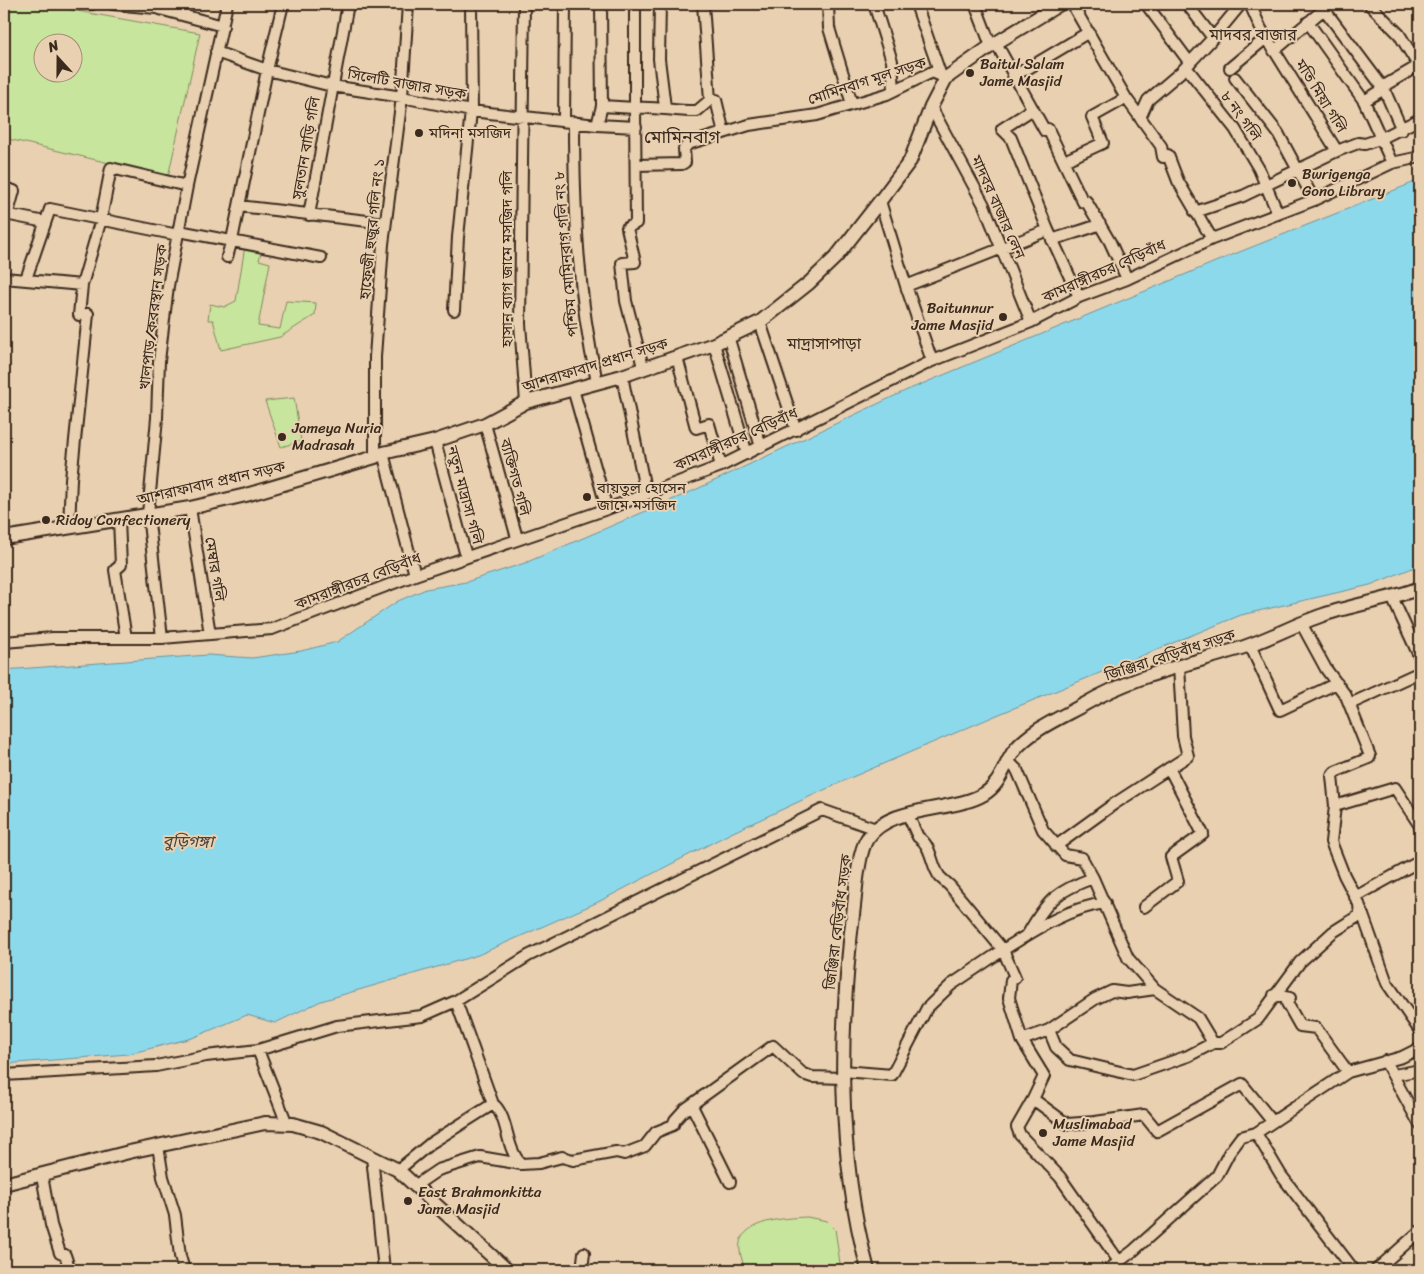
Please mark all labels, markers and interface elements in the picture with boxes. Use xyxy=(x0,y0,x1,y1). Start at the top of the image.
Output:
district label: মাদবর বাজার xyxy=(1208,20,1297,49)
north arrow xyxy=(32,32,82,82)
text: N xyxy=(44,33,63,60)
street label: মোমিনবাগ মূল সড়ক xyxy=(804,49,931,112)
place label: Baitul Salam Jame Masjid xyxy=(979,51,1065,94)
street label: মতি মিয়া গলি xyxy=(1288,53,1355,139)
street label: সিলেটি বাজার সড়ক xyxy=(344,61,470,107)
marker: Baitul Salam Jame Masjid xyxy=(964,67,976,79)
street label: ৮ নং গলি xyxy=(1214,85,1269,148)
street label: সুলতান বাড়ি গলি xyxy=(284,94,328,202)
place label: মদিনা মসজিদ xyxy=(428,120,512,146)
district label: মোমিনবাগ xyxy=(644,121,720,153)
marker: মদিনা মসজিদ xyxy=(413,127,425,139)
street label: মাদবর বাজার লেন xyxy=(963,150,1033,264)
street label: হাফেজী হুজুর গলি নং ১ xyxy=(352,157,392,302)
place label: Bwrigenga Gono Library xyxy=(1302,161,1385,204)
street label: হাসান ব্যাগ জামে মসজিদ গলি xyxy=(494,170,520,348)
street label: পশ্চিম মোমিনবাগ গলি নং ৮ xyxy=(546,170,586,338)
marker: Bwrigenga Gono Library xyxy=(1286,177,1298,189)
street label: কামরাঙ্গীরচর বেড়িবাঁধ xyxy=(1037,232,1171,310)
street label: খালপাড়/কবরস্থান সড়ক xyxy=(131,242,175,391)
place label: Baitunnur Jame Masjid xyxy=(911,295,994,338)
marker: Baitunnur Jame Masjid xyxy=(997,311,1009,323)
district label: মাদ্রাসাপাড়া xyxy=(786,329,862,358)
street label: আশরাফাবাদ প্রধান সড়ক xyxy=(518,330,672,400)
street label: কামরাঙ্গীরচর বেড়িবাঁধ xyxy=(669,400,803,478)
place label: Jameya Nuria Madrasah xyxy=(291,415,382,458)
marker: Jameya Nuria Madrasah xyxy=(276,431,288,443)
street label: ব্যক্তিগত গলি xyxy=(492,434,538,520)
street label: নতুন মাদ্রাসা গলি xyxy=(439,442,491,548)
street label: আশরাফাবাদ প্রধান সড়ক xyxy=(133,453,289,513)
place label: বায়তুল হোসেন জামে মসজিদ xyxy=(596,475,687,518)
marker: বায়তুল হোসেন জামে মসজিদ xyxy=(581,491,593,503)
place label: Ridoy Confectionery xyxy=(56,507,191,533)
marker: Ridoy Confectionery xyxy=(40,514,52,526)
street label: মেম্বার গলি xyxy=(197,535,233,604)
street label: কামরাঙ্গীরচর বেড়িবাঁধ xyxy=(290,545,426,617)
street label: জিঞ্জিরা বেড়িবাঁধ সড়ক xyxy=(1100,621,1240,689)
water label: বুড়িগঙ্গা xyxy=(163,827,216,856)
street label: জিঞ্জিরা বেড়িবাঁধ সড়ক xyxy=(817,852,859,992)
place label: Muslimabad Jame Masjid xyxy=(1052,1111,1135,1154)
marker: Muslimabad Jame Masjid xyxy=(1037,1127,1049,1139)
place label: East Brahmonkitta Jame Masjid xyxy=(417,1179,542,1222)
marker: East Brahmonkitta Jame Masjid xyxy=(402,1195,414,1207)

